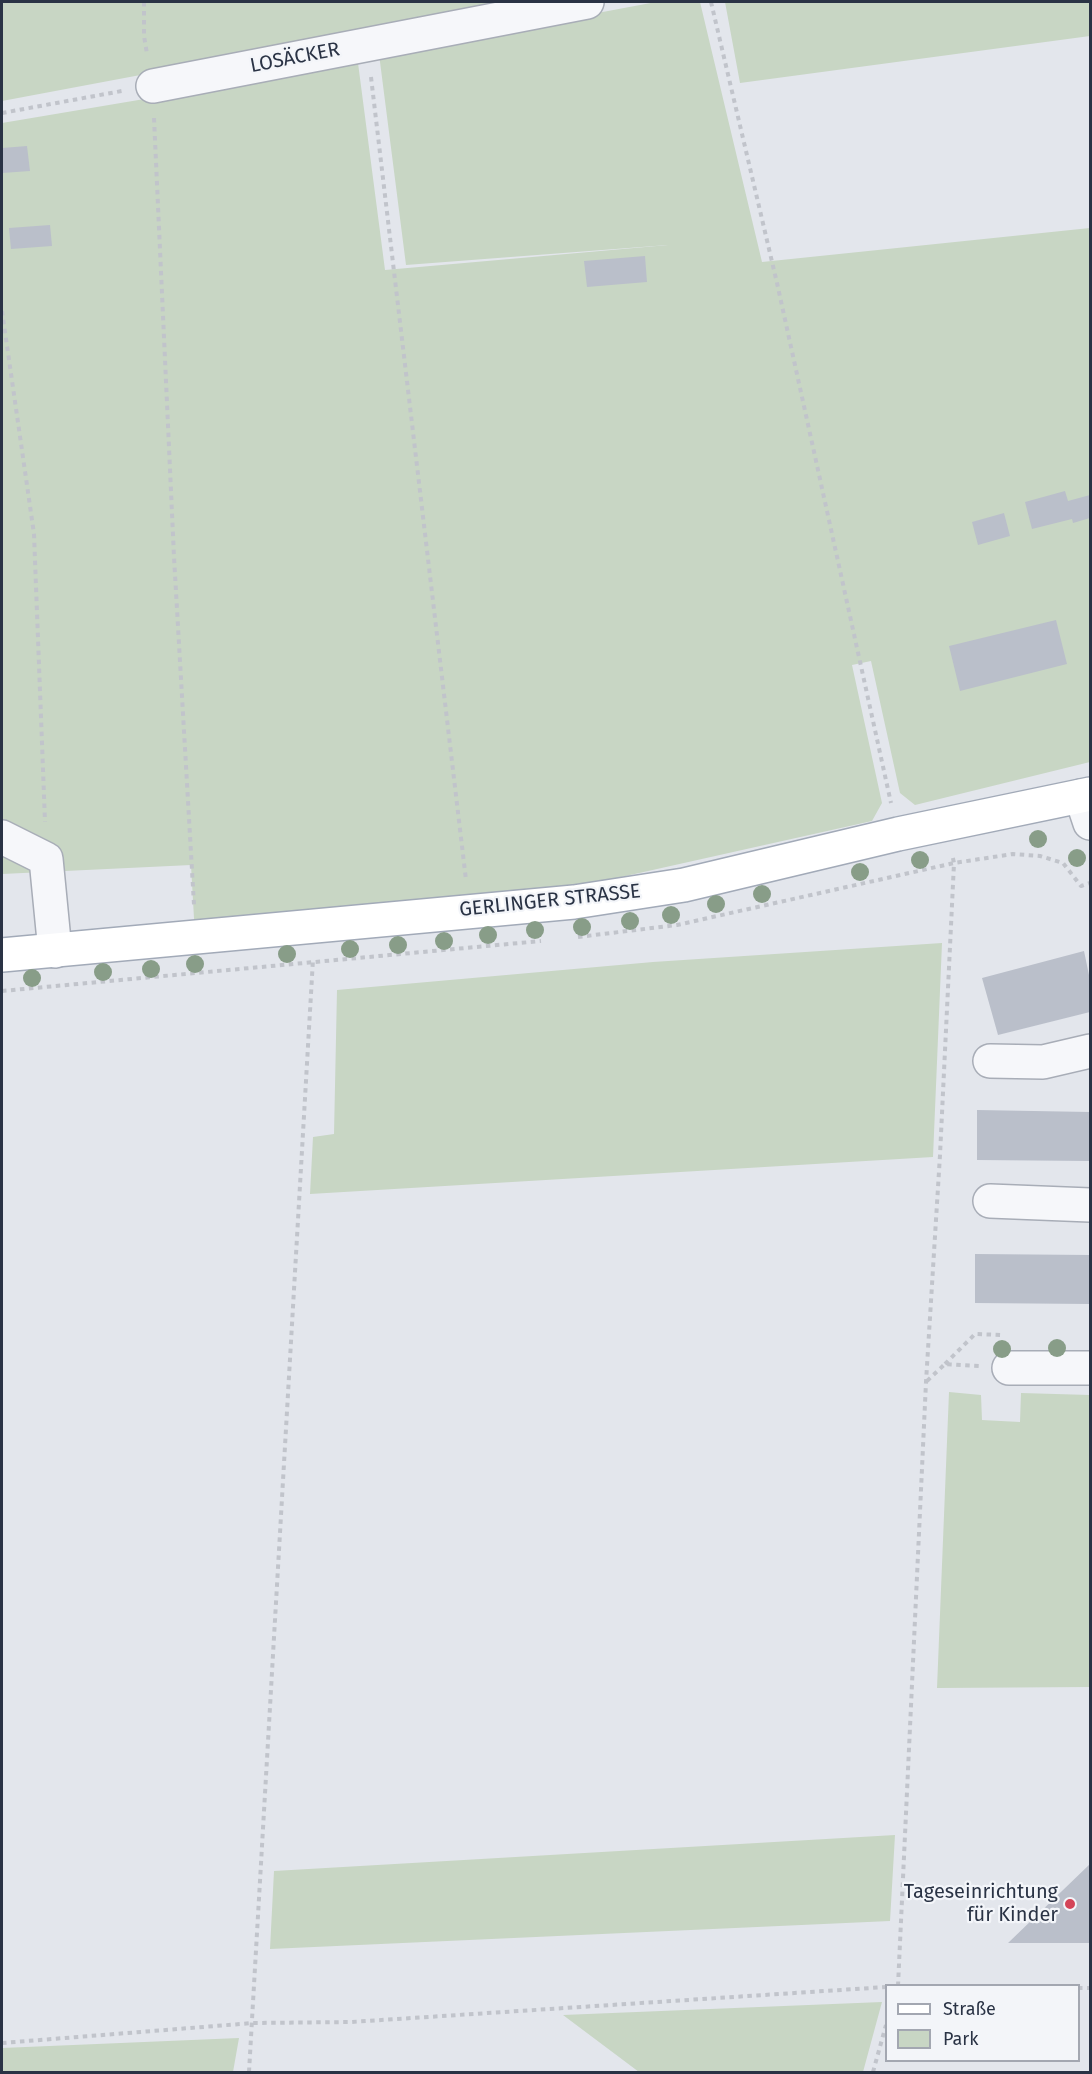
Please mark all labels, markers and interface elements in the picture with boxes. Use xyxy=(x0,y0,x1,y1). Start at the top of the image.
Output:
street label: LOSÄCKER xyxy=(248,38,342,78)
street label: GERLINGER STRASSE xyxy=(458,880,642,922)
place label: Tageseinrichtung für Kinder xyxy=(904,1880,1058,1927)
marker: Tageseinrichtung für Kinder xyxy=(1063,1897,1077,1911)
legend xyxy=(885,1984,1080,2062)
text: Straße xyxy=(943,1998,996,2020)
text: Park xyxy=(943,2028,978,2050)

